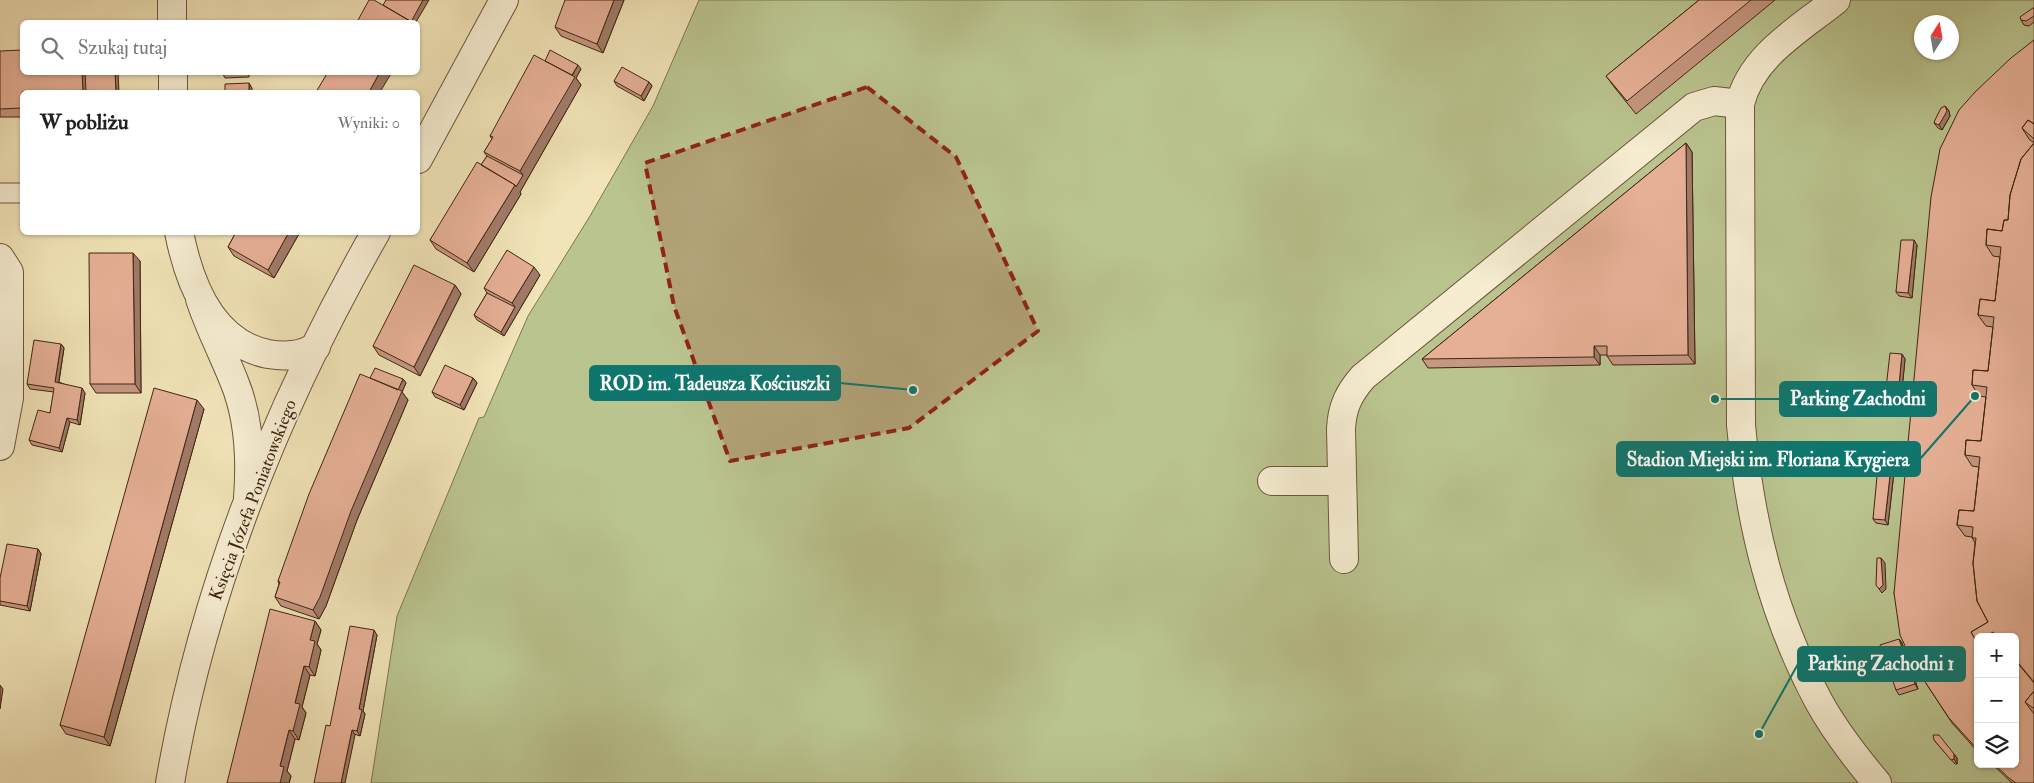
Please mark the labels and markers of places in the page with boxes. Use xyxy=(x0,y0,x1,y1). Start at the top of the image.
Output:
callout: ROD im. Tadeusza Kościuszki xyxy=(590,366,840,400)
callout: Parking Zachodni xyxy=(1780,382,1936,416)
callout: Stadion Miejski im. Floriana Krygiera xyxy=(1617,442,1920,476)
callout: Parking Zachodni 1 xyxy=(1798,647,1965,681)

